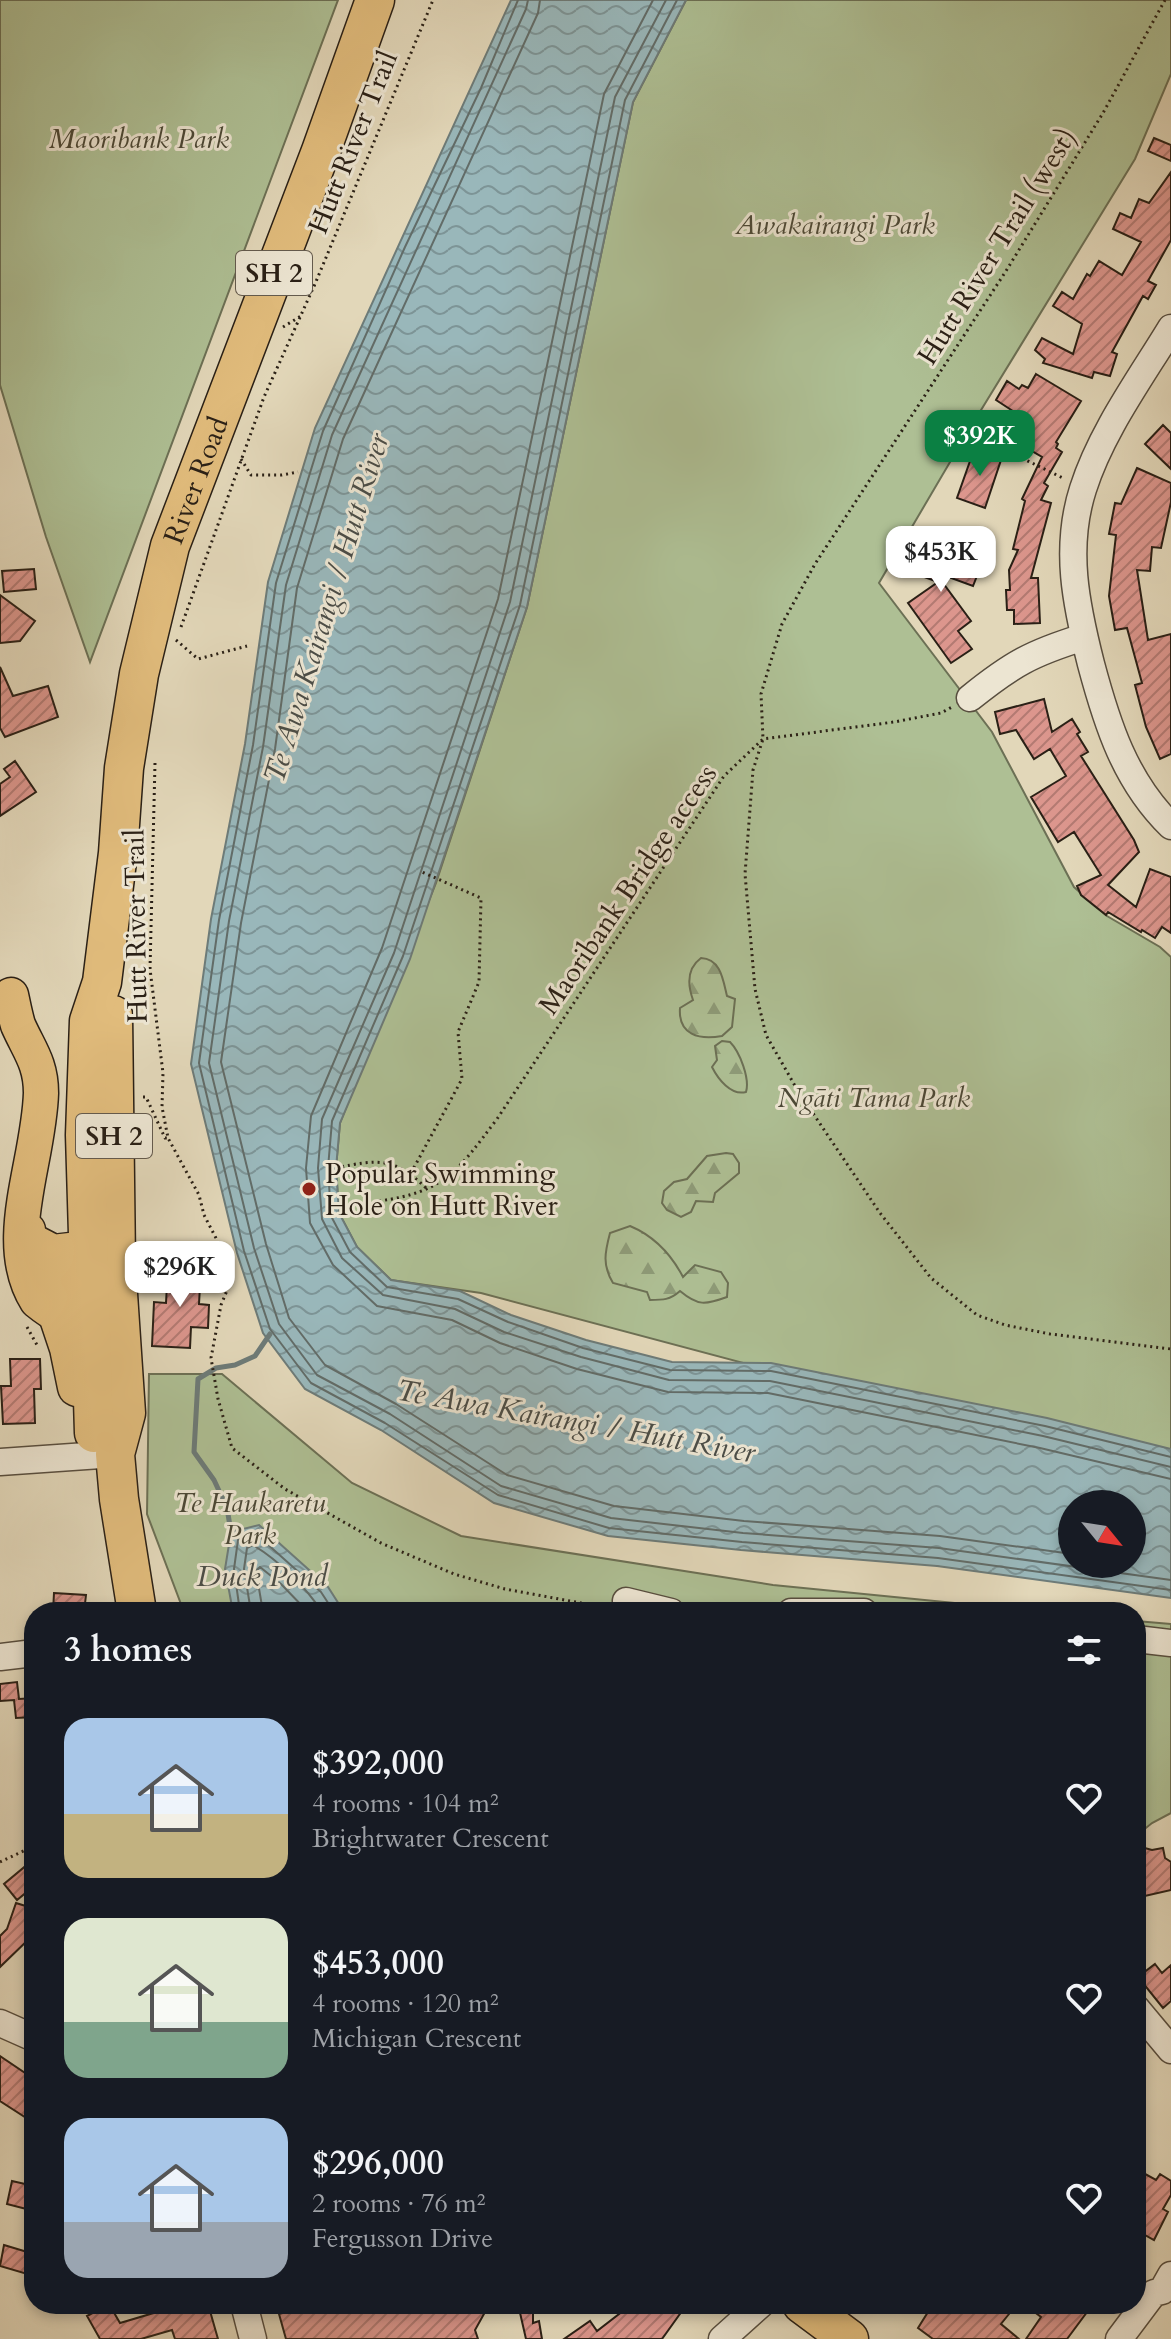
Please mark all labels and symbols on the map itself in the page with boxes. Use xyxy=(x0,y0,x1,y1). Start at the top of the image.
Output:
street label: Hutt River Trail xyxy=(299,45,407,239)
park label: Maoribank Park xyxy=(49,120,229,158)
street label: Hutt River Trail (west) xyxy=(909,121,1085,372)
park label: Awakairangi Park xyxy=(734,206,935,244)
road number: SH 2 xyxy=(236,251,312,295)
pin: $392K xyxy=(924,410,1036,478)
street label: River Road xyxy=(155,411,238,550)
water label: Te Awa Kairangi / Hutt River xyxy=(254,427,400,788)
pin: $453K xyxy=(885,526,997,594)
street label: Maoribank Bridge access xyxy=(530,757,726,1022)
street label: Hutt River Trail xyxy=(115,829,157,1023)
park label: Ngāti Tama Park xyxy=(778,1079,970,1117)
road number: SH 2 xyxy=(76,1114,152,1158)
place label: Popular Swimming Hole on Hutt River xyxy=(325,1155,559,1225)
marker: Popular Swimming Hole on Hutt River xyxy=(300,1180,318,1198)
pin: $296K xyxy=(124,1241,236,1309)
water label: Te Awa Kairangi / Hutt River xyxy=(393,1370,760,1473)
park label: Te Haukaretu Park xyxy=(174,1484,326,1554)
north arrow xyxy=(1058,1490,1146,1578)
water label: Duck Pond xyxy=(197,1556,329,1597)

